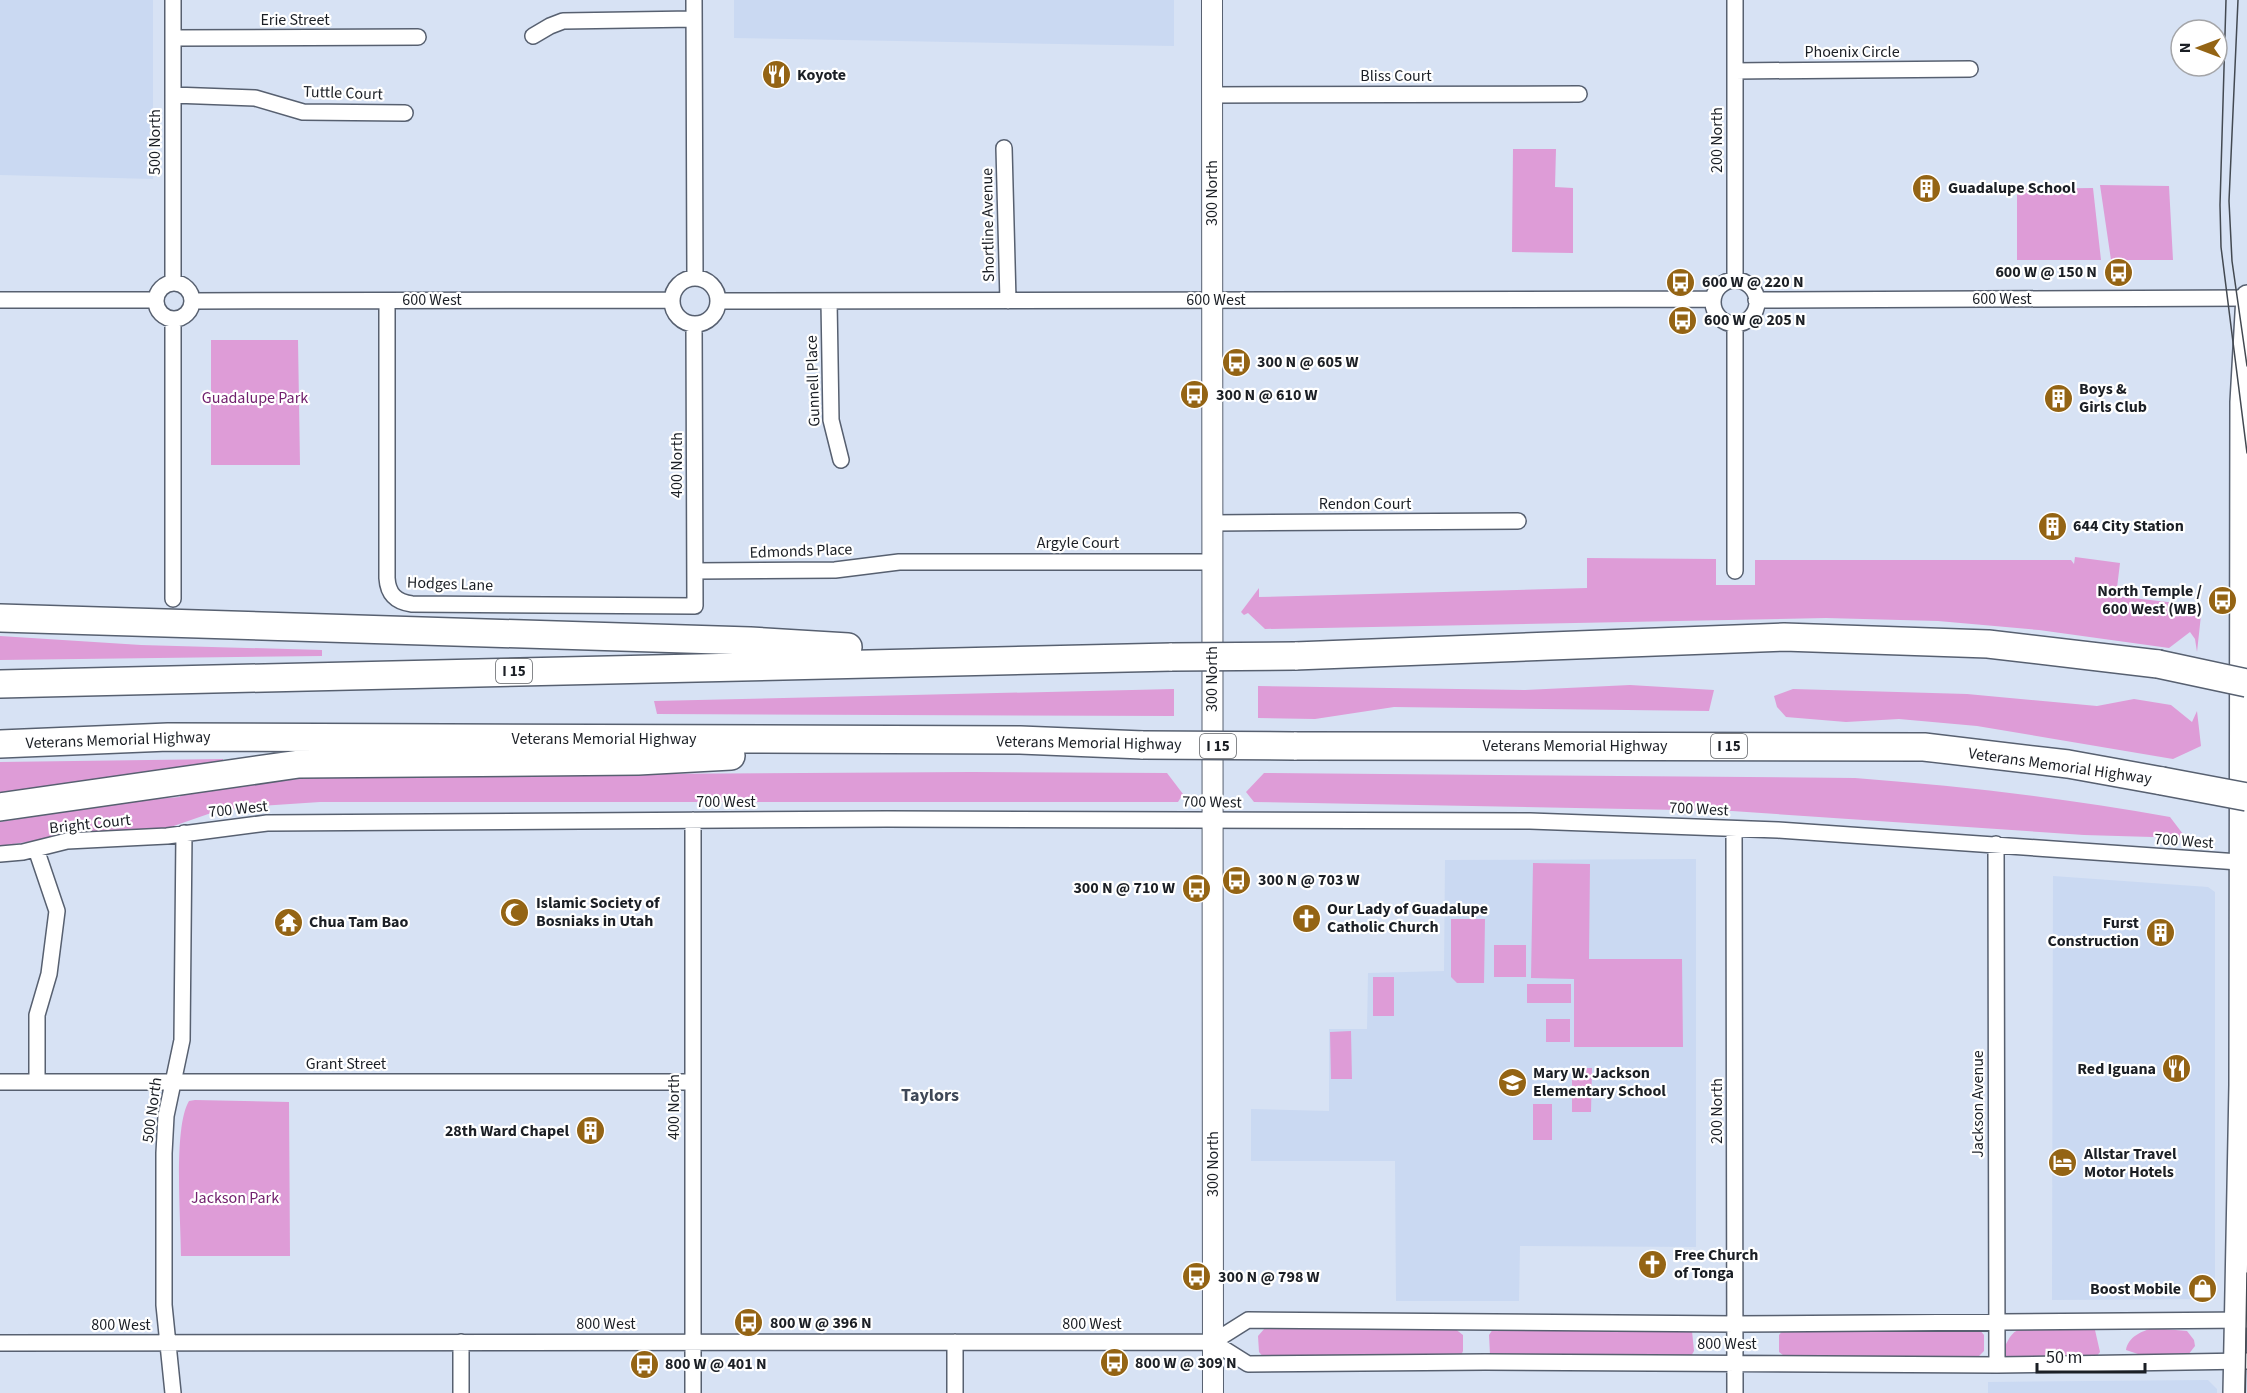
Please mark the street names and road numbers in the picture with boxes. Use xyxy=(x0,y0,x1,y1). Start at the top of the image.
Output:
street label: Erie Street xyxy=(260,9,330,31)
street label: Phoenix Circle xyxy=(1804,41,1900,63)
street label: Bliss Court xyxy=(1360,65,1432,87)
street label: Tuttle Court xyxy=(303,81,384,105)
street label: 200 North xyxy=(1706,107,1728,173)
street label: 500 North xyxy=(144,109,166,175)
street label: 300 North xyxy=(1201,160,1223,226)
street label: Shortline Avenue xyxy=(976,168,1000,282)
street label: 600 West xyxy=(1972,288,2032,310)
street label: 600 West xyxy=(402,289,462,311)
street label: 600 West xyxy=(1186,289,1246,311)
street label: Gunnell Place xyxy=(800,335,826,427)
street label: 400 North xyxy=(666,432,688,498)
street label: Rendon Court xyxy=(1319,493,1412,515)
street label: Argyle Court xyxy=(1037,532,1120,554)
street label: Edmonds Place xyxy=(749,538,853,564)
street label: Hodges Lane xyxy=(407,572,494,596)
street label: 300 North xyxy=(1201,646,1223,712)
road number: I 15 xyxy=(496,659,532,683)
street label: Veterans Memorial Highway xyxy=(25,726,211,754)
street label: Veterans Memorial Highway xyxy=(511,728,697,750)
street label: Veterans Memorial Highway xyxy=(996,730,1182,756)
road number: I 15 xyxy=(1200,734,1236,758)
road number: I 15 xyxy=(1711,734,1747,758)
street label: Veterans Memorial Highway xyxy=(1482,735,1668,757)
street label: Veterans Memorial Highway xyxy=(1967,742,2154,790)
street label: 700 West xyxy=(1182,790,1242,814)
street label: 700 West xyxy=(696,791,756,813)
street label: 700 West xyxy=(207,795,269,823)
street label: 700 West xyxy=(1669,796,1730,822)
street label: Bright Court xyxy=(48,809,132,839)
street label: 700 West xyxy=(2154,828,2215,854)
street label: Jackson Avenue xyxy=(1967,1050,1989,1158)
street label: Grant Street xyxy=(306,1053,387,1075)
street label: 400 North xyxy=(663,1074,685,1140)
street label: 500 North xyxy=(137,1076,167,1144)
street label: 200 North xyxy=(1706,1078,1728,1144)
street label: 300 North xyxy=(1202,1131,1224,1197)
street label: 800 West xyxy=(576,1313,636,1335)
street label: 800 West xyxy=(1062,1313,1122,1335)
street label: 800 West xyxy=(91,1314,151,1336)
street label: 800 West xyxy=(1697,1333,1757,1355)

